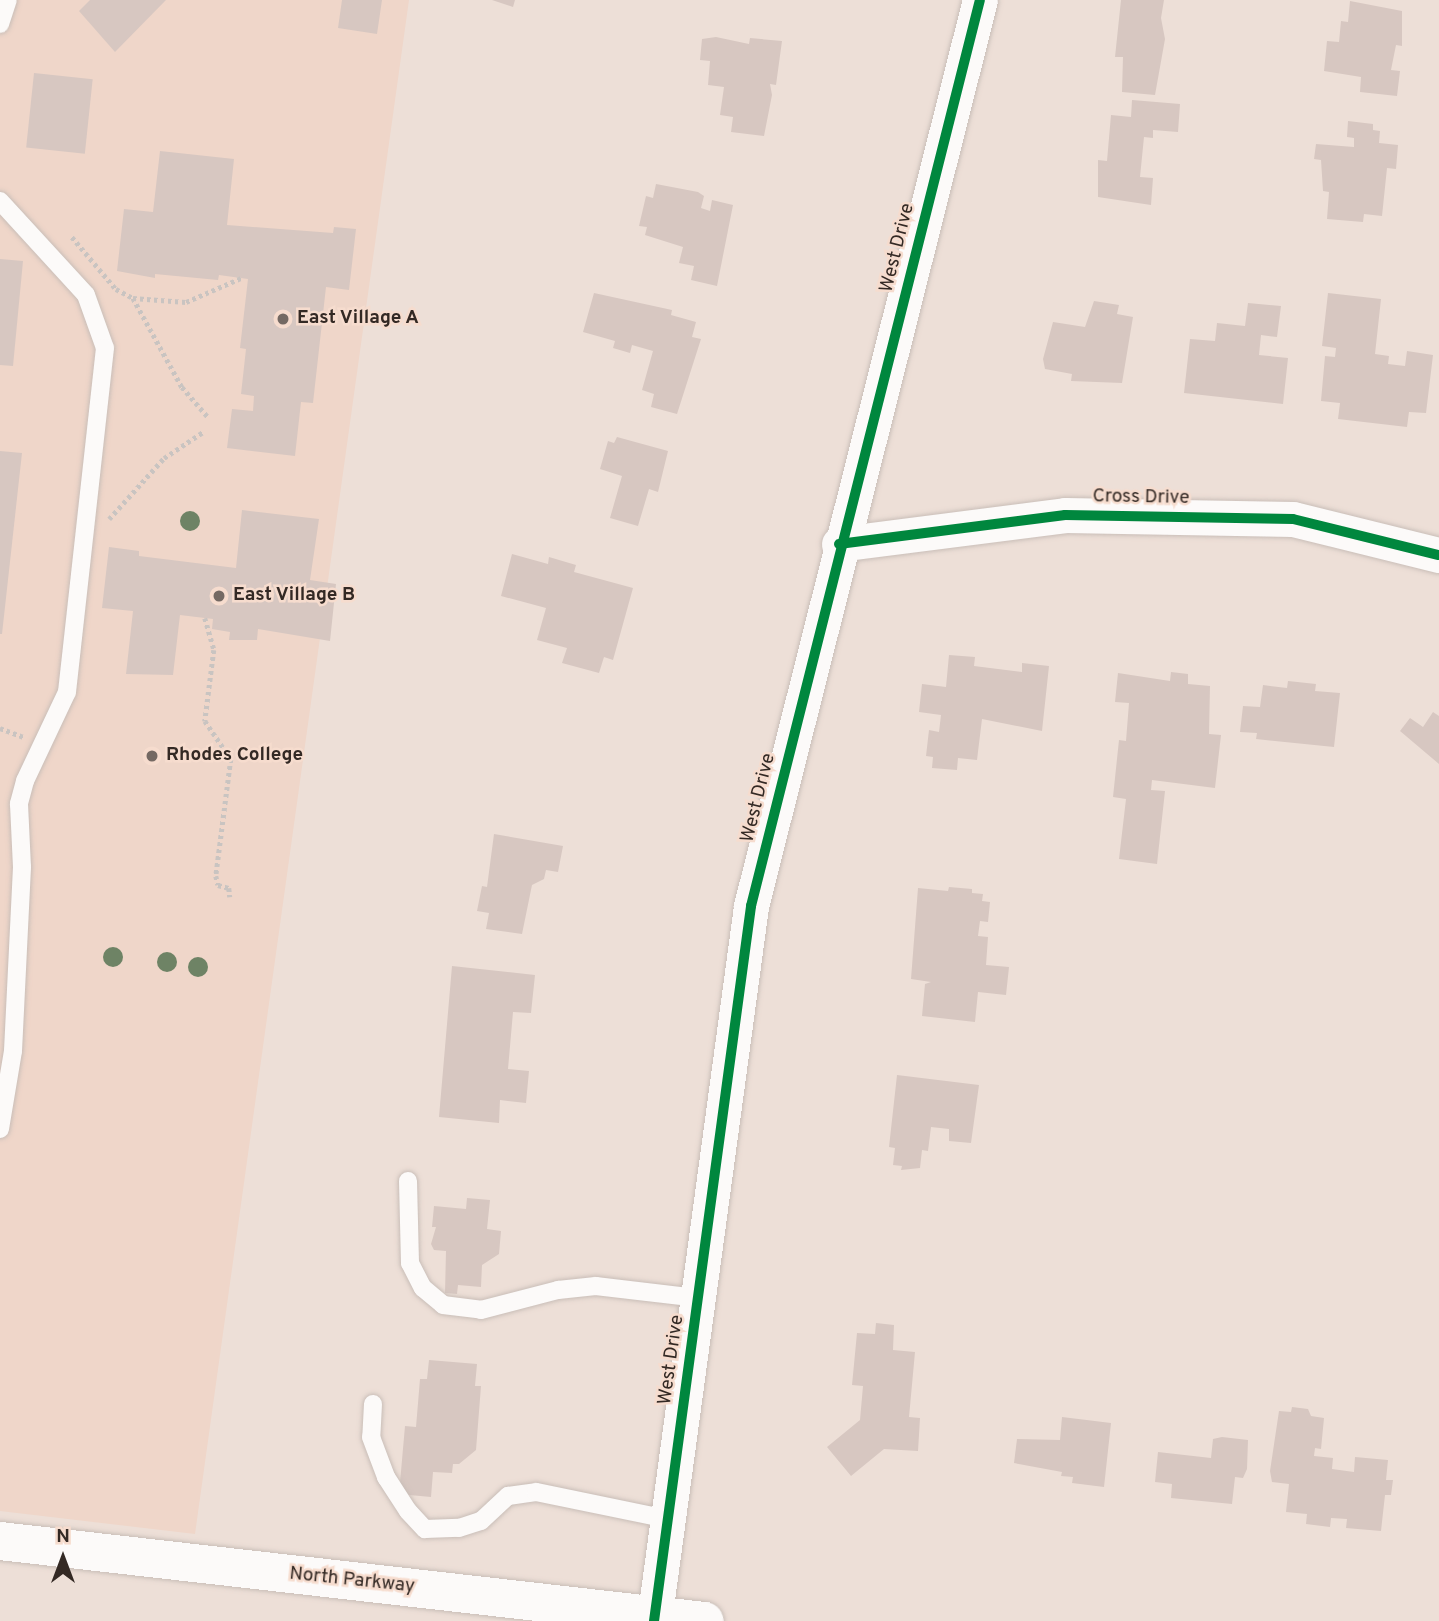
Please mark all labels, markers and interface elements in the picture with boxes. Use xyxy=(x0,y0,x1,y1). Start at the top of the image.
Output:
street label: West Drive xyxy=(876,201,920,295)
place label: East Village A xyxy=(297,308,420,330)
marker: East Village A xyxy=(275,311,291,327)
street label: Cross Drive xyxy=(1092,486,1190,510)
place label: East Village B xyxy=(233,585,356,607)
marker: East Village B xyxy=(211,588,227,604)
place label: Rhodes College xyxy=(166,745,303,767)
marker: Rhodes College xyxy=(144,748,160,764)
street label: West Drive xyxy=(737,751,781,845)
street label: West Drive xyxy=(654,1313,690,1407)
north arrow xyxy=(28,1523,98,1593)
text: N xyxy=(56,1525,70,1549)
street label: North Parkway xyxy=(288,1563,416,1599)

